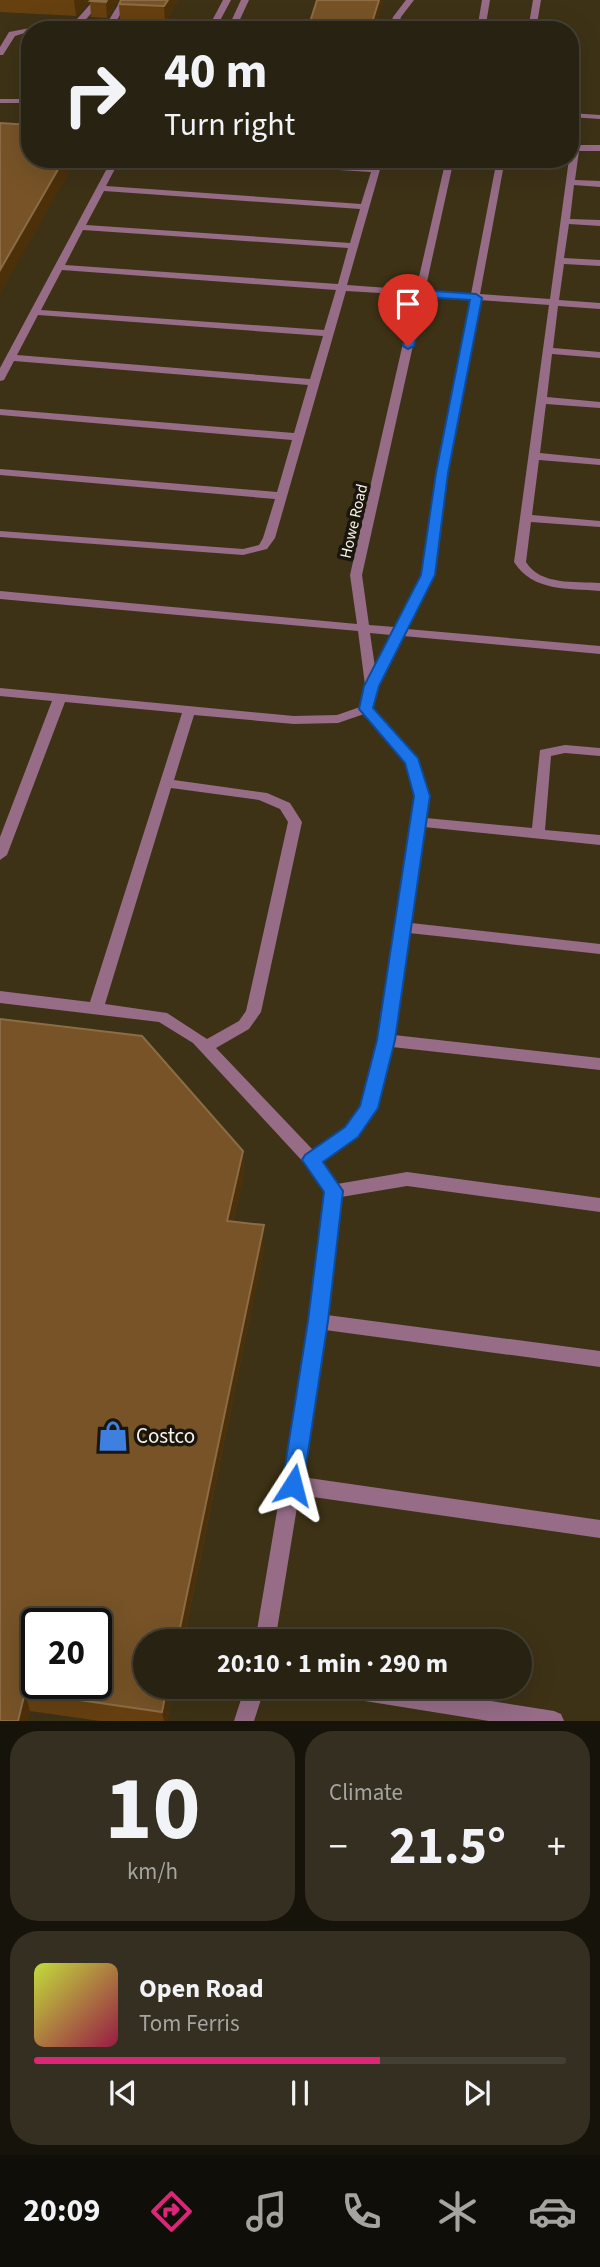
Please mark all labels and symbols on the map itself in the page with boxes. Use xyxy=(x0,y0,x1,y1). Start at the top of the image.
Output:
pin xyxy=(378,274,438,346)
street label: Howe Road xyxy=(335,482,373,561)
shop icon: Costco xyxy=(96,1419,130,1453)
place label: Costco xyxy=(136,1421,195,1451)
position arrow xyxy=(256,1448,330,1522)
speed limit sign: 20 xyxy=(21,1608,112,1699)

